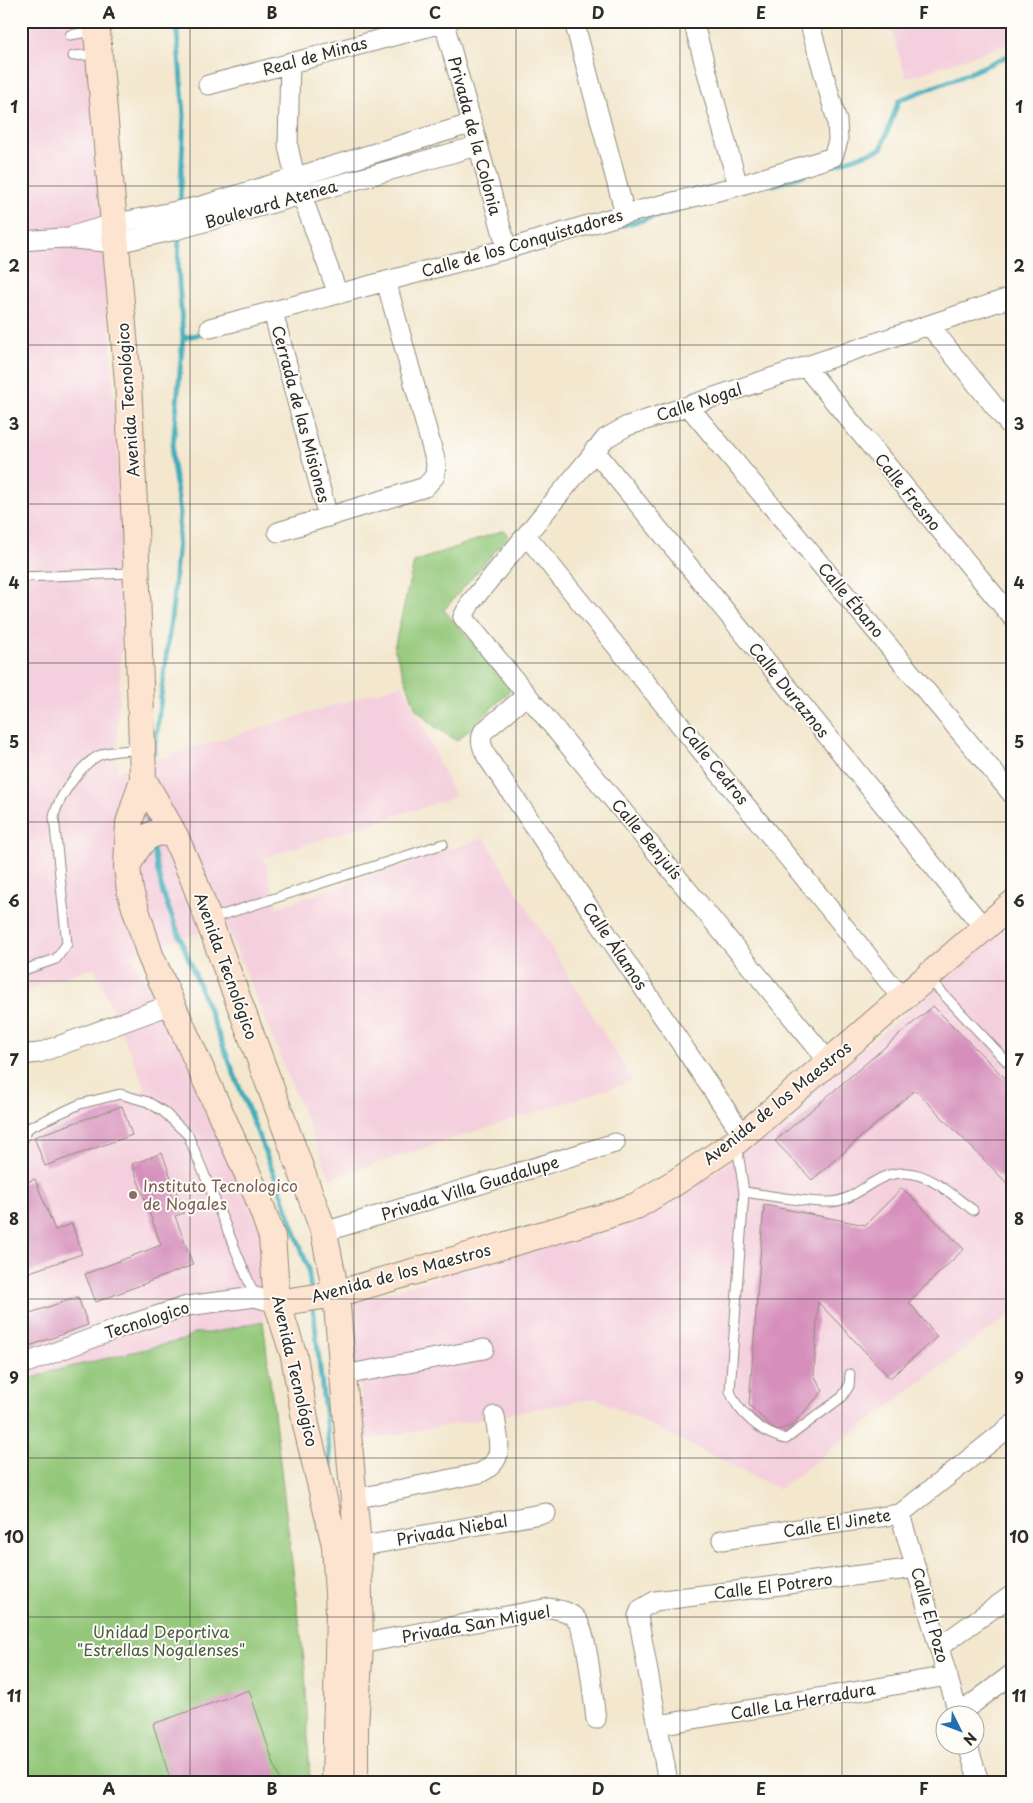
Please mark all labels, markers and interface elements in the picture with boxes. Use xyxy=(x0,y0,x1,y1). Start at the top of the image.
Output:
text: A xyxy=(103,0,116,24)
text: B xyxy=(267,0,278,24)
text: C xyxy=(429,0,441,24)
text: D xyxy=(592,0,604,24)
text: E xyxy=(756,0,766,24)
text: F xyxy=(919,0,929,24)
street label: Real de Minas xyxy=(260,30,370,81)
street label: Privada de la Colonia xyxy=(443,54,509,218)
text: 1 xyxy=(10,94,18,118)
text: 1 xyxy=(1015,94,1023,118)
street label: Boulevard Atenea xyxy=(202,173,340,233)
street label: Calle de los Conquistadores xyxy=(418,202,625,282)
text: 2 xyxy=(8,253,20,277)
text: 2 xyxy=(1013,253,1025,277)
street label: Avenida Tecnológico xyxy=(110,322,144,478)
street label: Cerrada de las Misiones xyxy=(267,322,337,505)
street label: Calle Nogal xyxy=(653,376,745,426)
text: 3 xyxy=(9,411,19,435)
text: 3 xyxy=(1014,411,1024,435)
street label: Calle Fresno xyxy=(870,447,948,535)
street label: Calle Ébano xyxy=(813,557,891,642)
text: 4 xyxy=(9,570,20,594)
text: 4 xyxy=(1014,570,1025,594)
street label: Calle Duraznos xyxy=(744,636,836,742)
street label: Calle Cedros xyxy=(676,719,755,809)
text: 5 xyxy=(9,729,19,753)
text: 5 xyxy=(1014,729,1024,753)
street label: Calle Benjuís xyxy=(607,793,689,884)
text: 6 xyxy=(8,888,20,912)
text: 6 xyxy=(1013,888,1025,912)
street label: Avenida Tecnológico xyxy=(189,889,265,1043)
street label: Calle Álamos xyxy=(578,897,654,994)
street label: Avenida de los Maestros xyxy=(697,1035,856,1170)
text: 7 xyxy=(9,1047,19,1071)
text: 7 xyxy=(1014,1047,1024,1071)
street label: Privada Villa Guadalupe xyxy=(378,1149,562,1225)
place label: Instituto Tecnologico de Nogales xyxy=(143,1173,298,1215)
marker: Instituto Tecnologico de Nogales xyxy=(127,1189,139,1201)
text: 8 xyxy=(9,1206,19,1230)
text: 8 xyxy=(1014,1206,1024,1230)
street label: Avenida de los Maestros xyxy=(308,1237,493,1308)
street label: Avenida Tecnológico xyxy=(267,1293,325,1449)
street label: Tecnologico xyxy=(101,1294,192,1344)
text: 9 xyxy=(9,1365,19,1389)
text: 9 xyxy=(1014,1365,1024,1389)
street label: Calle El Jinete xyxy=(781,1502,893,1542)
street label: Privada Niebal xyxy=(394,1507,509,1551)
text: 10 xyxy=(4,1524,24,1548)
text: 10 xyxy=(1009,1524,1029,1548)
street label: Calle El Pozo xyxy=(906,1564,956,1665)
street label: Calle El Potrero xyxy=(712,1566,834,1604)
street label: Privada San Miguel xyxy=(400,1598,552,1648)
park label: Unidad Deportiva "Estrellas Nogalenses" xyxy=(77,1619,245,1661)
street label: Calle La Herradura xyxy=(729,1675,877,1725)
text: 11 xyxy=(7,1683,21,1707)
text: 11 xyxy=(1012,1683,1026,1707)
north arrow xyxy=(936,1706,986,1756)
text: N xyxy=(959,1728,982,1750)
text: A xyxy=(103,1776,116,1800)
text: B xyxy=(267,1776,278,1800)
text: C xyxy=(429,1776,441,1800)
text: D xyxy=(592,1776,604,1800)
text: E xyxy=(756,1776,766,1800)
text: F xyxy=(919,1776,929,1800)

